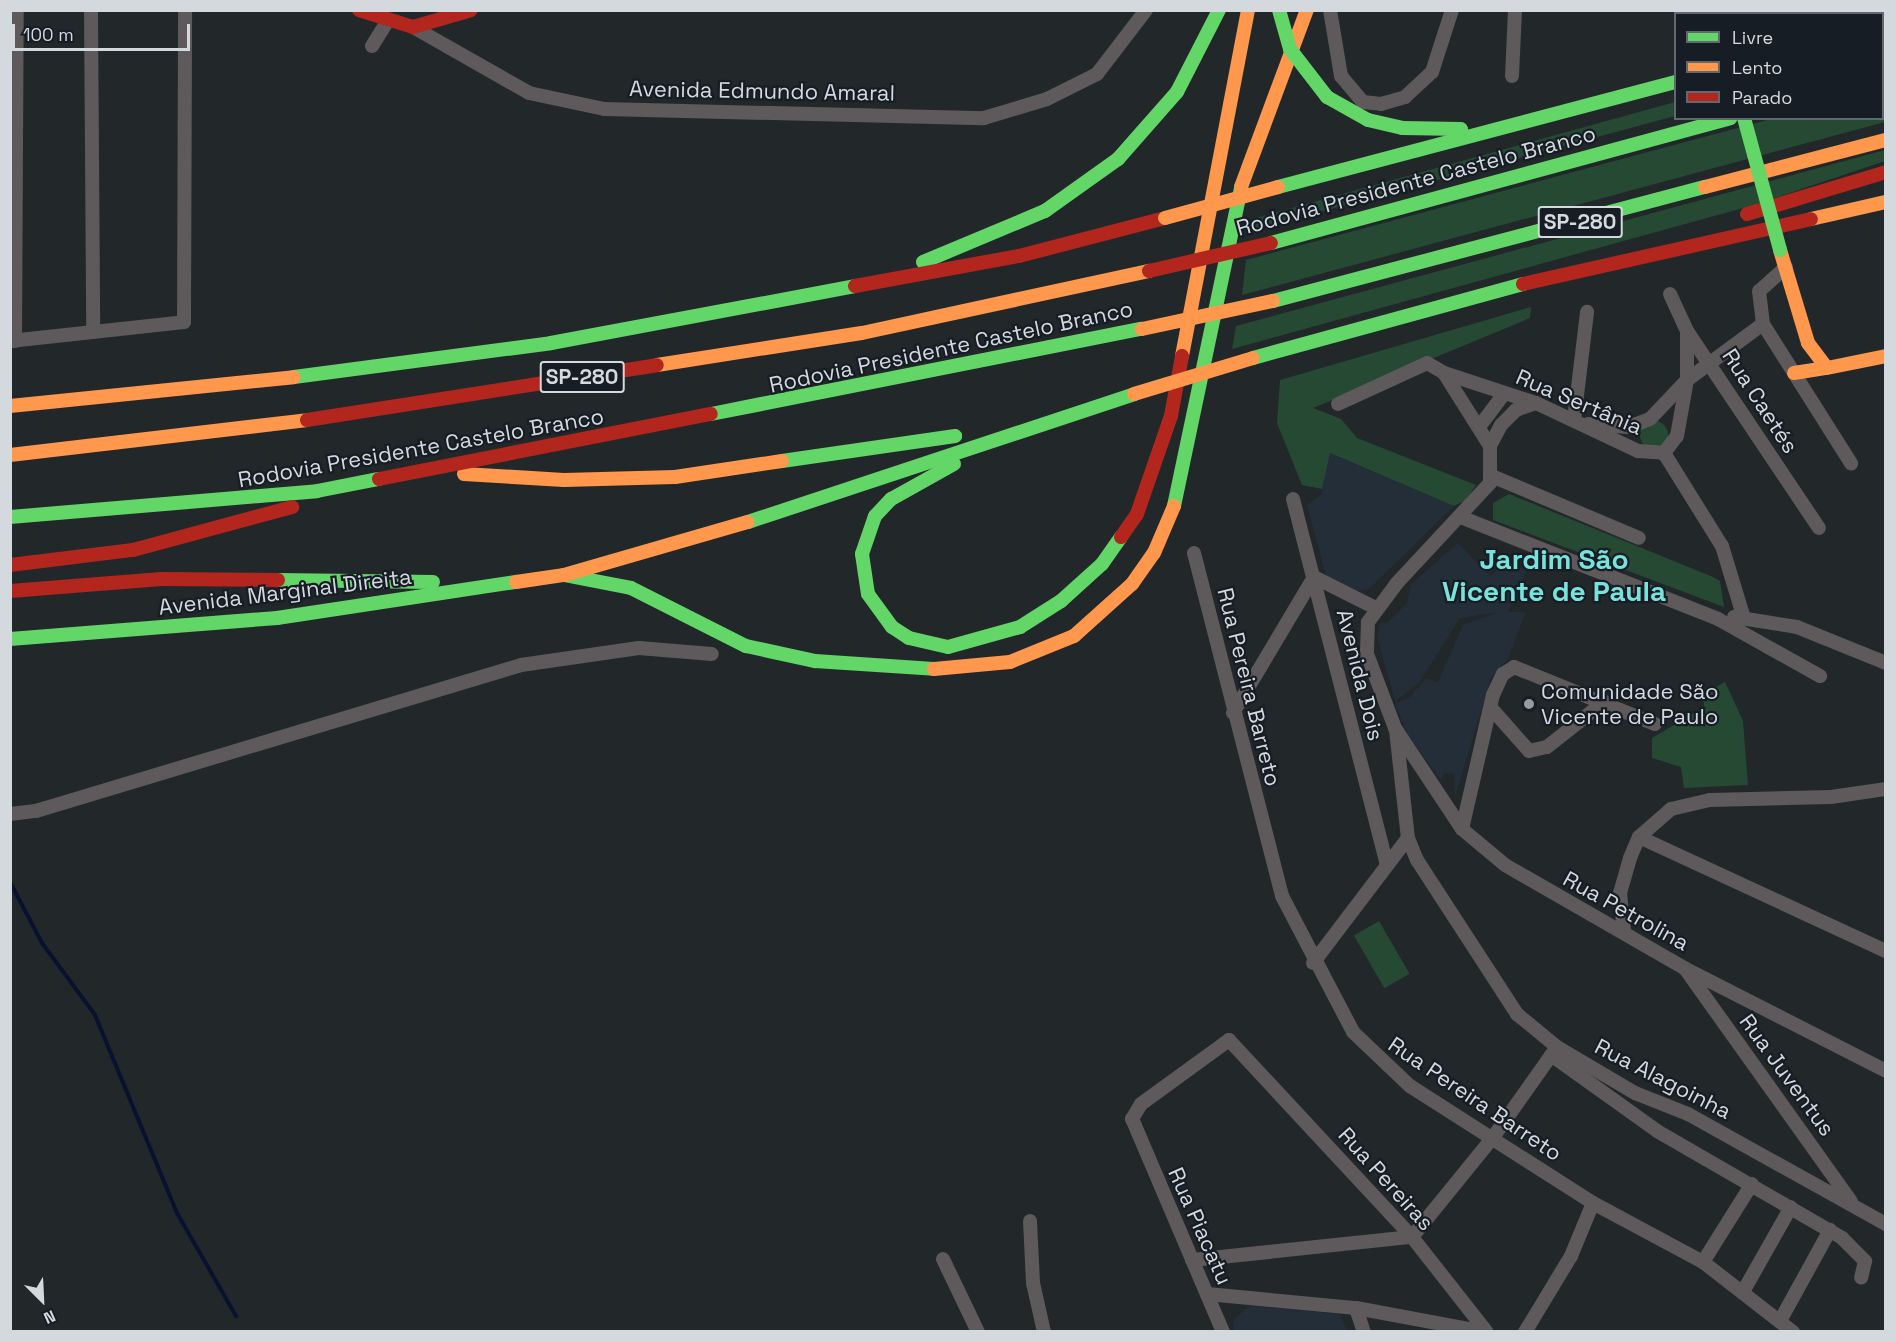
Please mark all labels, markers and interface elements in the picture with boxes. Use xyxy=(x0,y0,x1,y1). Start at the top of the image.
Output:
scale bar xyxy=(15,12,194,50)
legend xyxy=(1674,12,1884,120)
text: 100 m xyxy=(23,23,74,46)
text: Livre xyxy=(1732,26,1773,49)
text: Lento xyxy=(1732,56,1782,79)
street label: Avenida Edmundo Amaral xyxy=(629,75,895,107)
text: Parado xyxy=(1732,86,1792,109)
street label: Rodovia Presidente Castelo Branco xyxy=(1233,120,1599,242)
road number: SP-280 xyxy=(1536,204,1624,240)
street label: Rodovia Presidente Castelo Branco xyxy=(767,296,1135,398)
street label: Rua Caetés xyxy=(1717,344,1803,458)
road number: SP-280 xyxy=(538,359,626,395)
street label: Rua Sertânia xyxy=(1512,364,1646,440)
street label: Rodovia Presidente Castelo Branco xyxy=(236,403,606,493)
district label: Jardim São Vicente de Paula xyxy=(1442,542,1666,608)
street label: Avenida Marginal Direita xyxy=(157,563,413,621)
street label: Rua Pereira Barreto xyxy=(1212,585,1286,789)
street label: Avenida Dois xyxy=(1331,607,1389,743)
place label: Comunidade São Vicente de Paulo xyxy=(1541,678,1719,730)
marker: Comunidade São Vicente de Paulo xyxy=(1522,697,1536,711)
street label: Rua Petrolina xyxy=(1559,866,1693,956)
street label: Rua Juventus xyxy=(1734,1009,1840,1141)
street label: Rua Pereira Barreto xyxy=(1383,1031,1567,1167)
street label: Rua Alagoinha xyxy=(1590,1033,1736,1125)
street label: Rua Pereiras xyxy=(1333,1122,1439,1236)
street label: Rua Piacatu xyxy=(1162,1163,1238,1289)
north arrow xyxy=(12,1270,72,1330)
text: N xyxy=(40,1305,59,1329)

